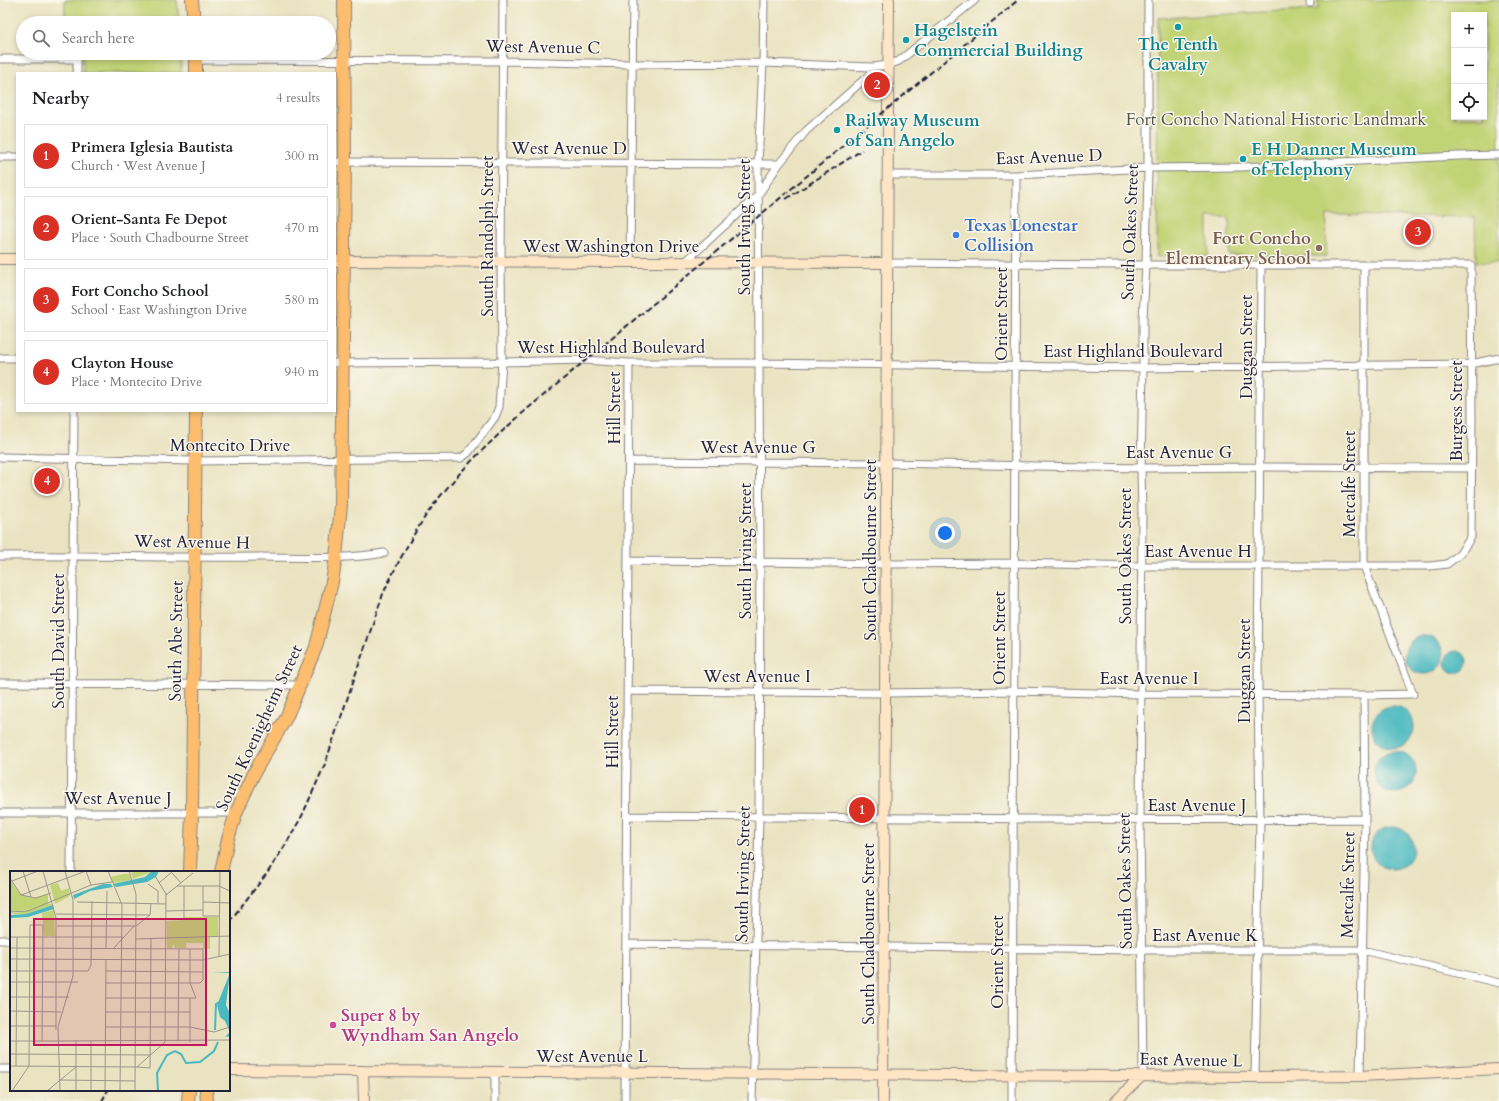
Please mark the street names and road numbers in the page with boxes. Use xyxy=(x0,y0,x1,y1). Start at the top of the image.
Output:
street label: West Avenue C xyxy=(484,34,601,60)
street label: West Avenue D xyxy=(510,137,627,160)
street label: East Avenue D xyxy=(995,144,1103,170)
street label: South Randolph Street xyxy=(476,155,499,317)
street label: South Irving Street xyxy=(733,158,756,295)
street label: South Oakes Street xyxy=(1116,163,1144,301)
street label: West Washington Drive xyxy=(521,235,700,258)
street label: Orient Street xyxy=(990,266,1013,361)
street label: Duggan Street xyxy=(1235,294,1258,399)
street label: West Highland Boulevard xyxy=(516,336,705,359)
street label: East Highland Boulevard xyxy=(1043,340,1223,363)
street label: Burgess Street xyxy=(1445,360,1468,462)
street label: Hill Street xyxy=(603,371,626,445)
street label: Metcalfe Street xyxy=(1338,430,1361,537)
street label: Montecito Drive xyxy=(170,434,290,457)
street label: West Avenue G xyxy=(699,436,816,459)
street label: East Avenue G xyxy=(1126,441,1233,464)
street label: South Chadbourne Street xyxy=(859,459,882,641)
street label: South Irving Street xyxy=(734,482,757,619)
street label: South Oakes Street xyxy=(1114,487,1137,624)
street label: West Avenue H xyxy=(133,529,250,555)
street label: East Avenue H xyxy=(1144,540,1252,563)
street label: South David Street xyxy=(47,573,70,709)
street label: South Abe Street xyxy=(163,580,189,702)
street label: Orient Street xyxy=(988,590,1011,685)
street label: Duggan Street xyxy=(1233,618,1256,723)
street label: South Koenigheim Street xyxy=(210,640,308,815)
street label: West Avenue I xyxy=(702,665,811,688)
street label: East Avenue I xyxy=(1100,667,1199,690)
street label: Hill Street xyxy=(601,695,624,769)
street label: West Avenue J xyxy=(63,787,172,810)
street label: East Avenue J xyxy=(1148,794,1246,817)
street label: South Irving Street xyxy=(730,805,756,942)
street label: South Oakes Street xyxy=(1112,812,1138,949)
street label: Metcalfe Street xyxy=(1336,831,1360,939)
street label: South Chadbourne Street xyxy=(857,843,880,1025)
street label: Orient Street xyxy=(986,914,1009,1009)
street label: East Avenue K xyxy=(1152,924,1258,947)
street label: West Avenue L xyxy=(535,1045,649,1068)
street label: East Avenue L xyxy=(1139,1048,1244,1072)

